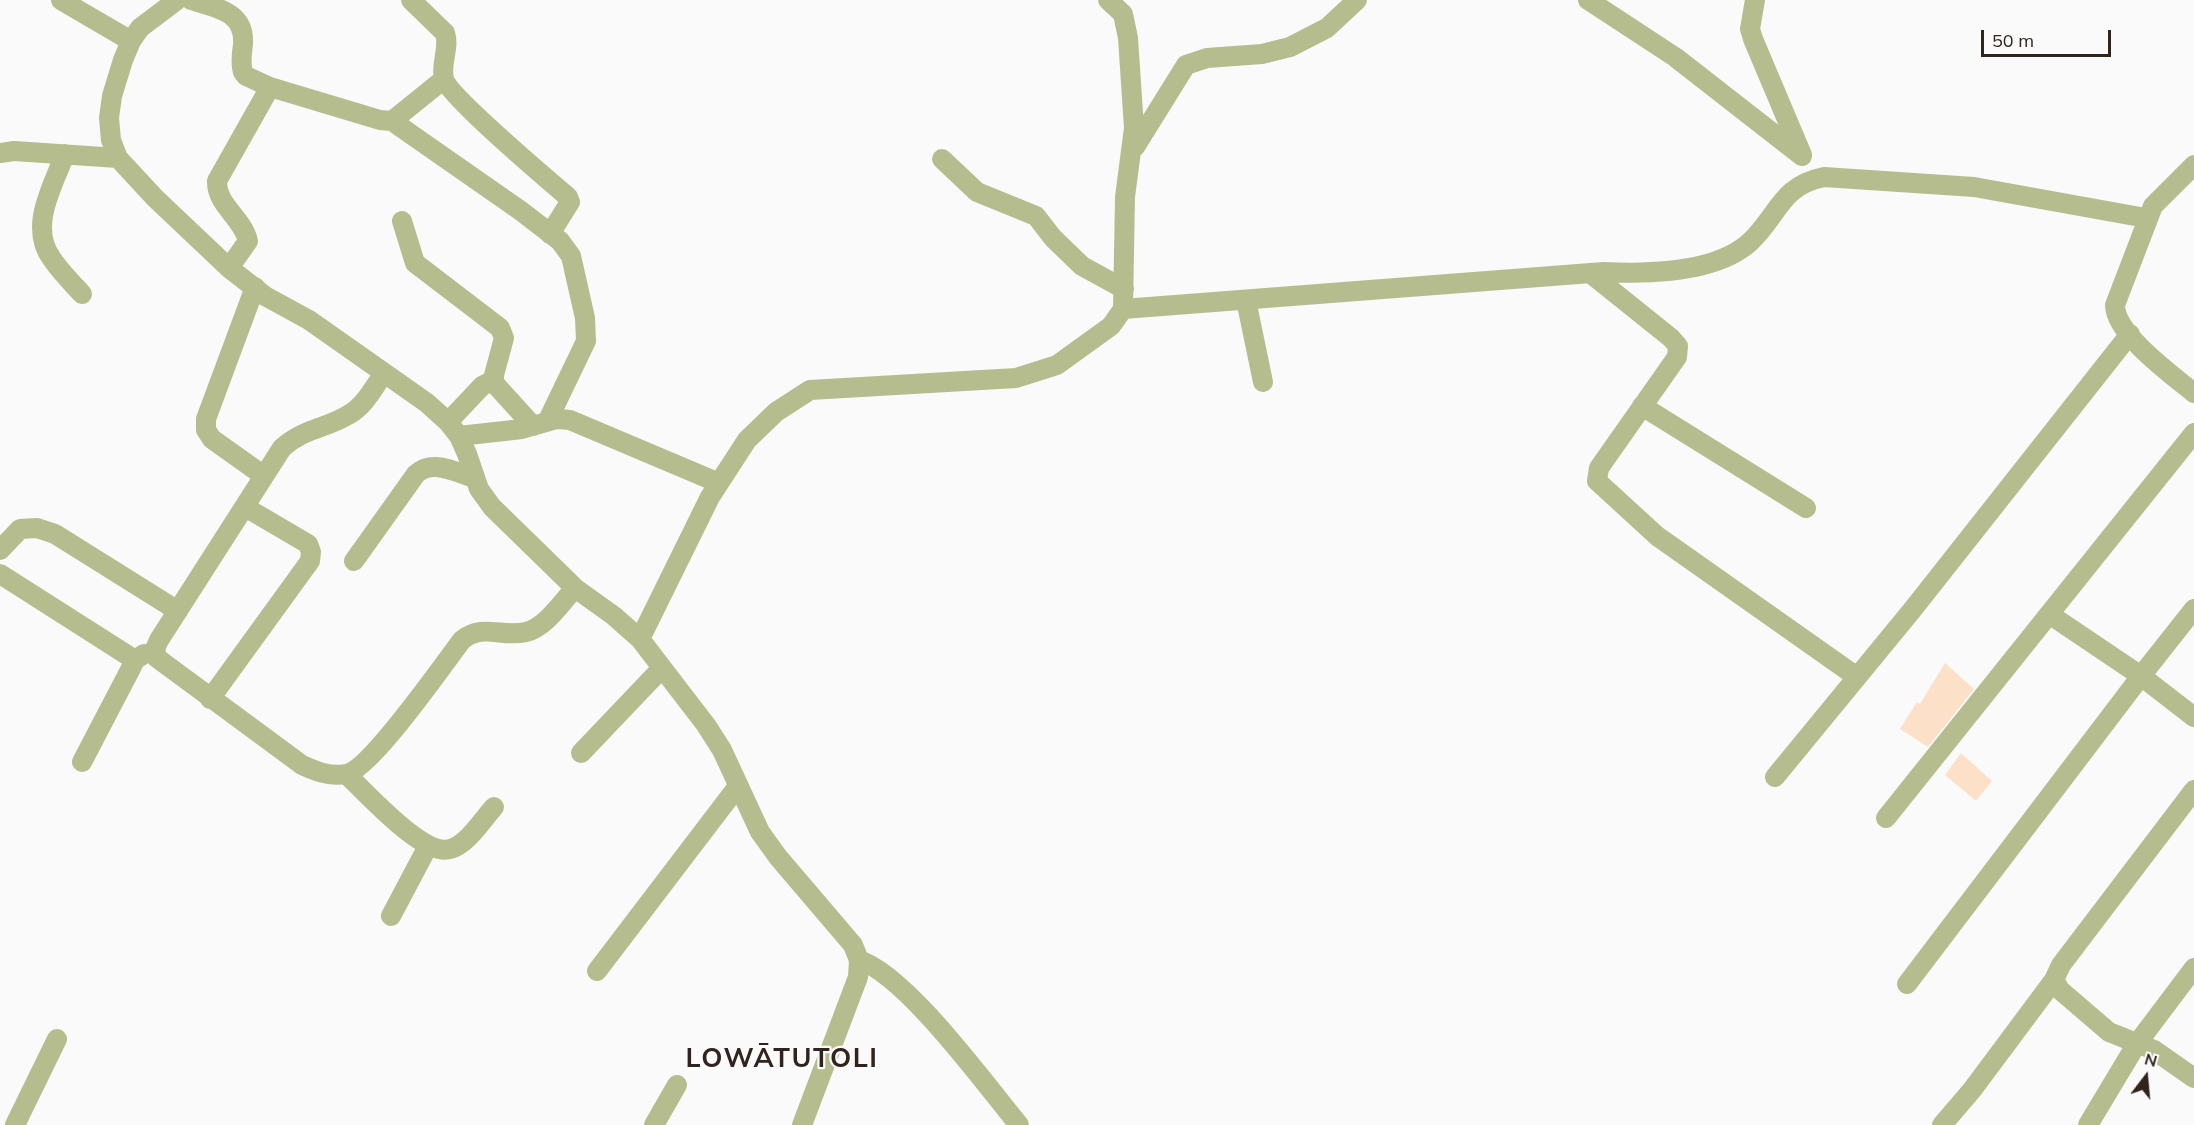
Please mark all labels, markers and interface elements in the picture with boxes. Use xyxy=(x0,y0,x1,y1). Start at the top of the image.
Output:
scale bar xyxy=(1984,18,2114,56)
text: 50 m xyxy=(1992,29,2034,52)
district label: LOWĀTUTOLI xyxy=(686,1043,878,1075)
north arrow xyxy=(2116,1047,2176,1107)
text: N xyxy=(2142,1048,2160,1071)

